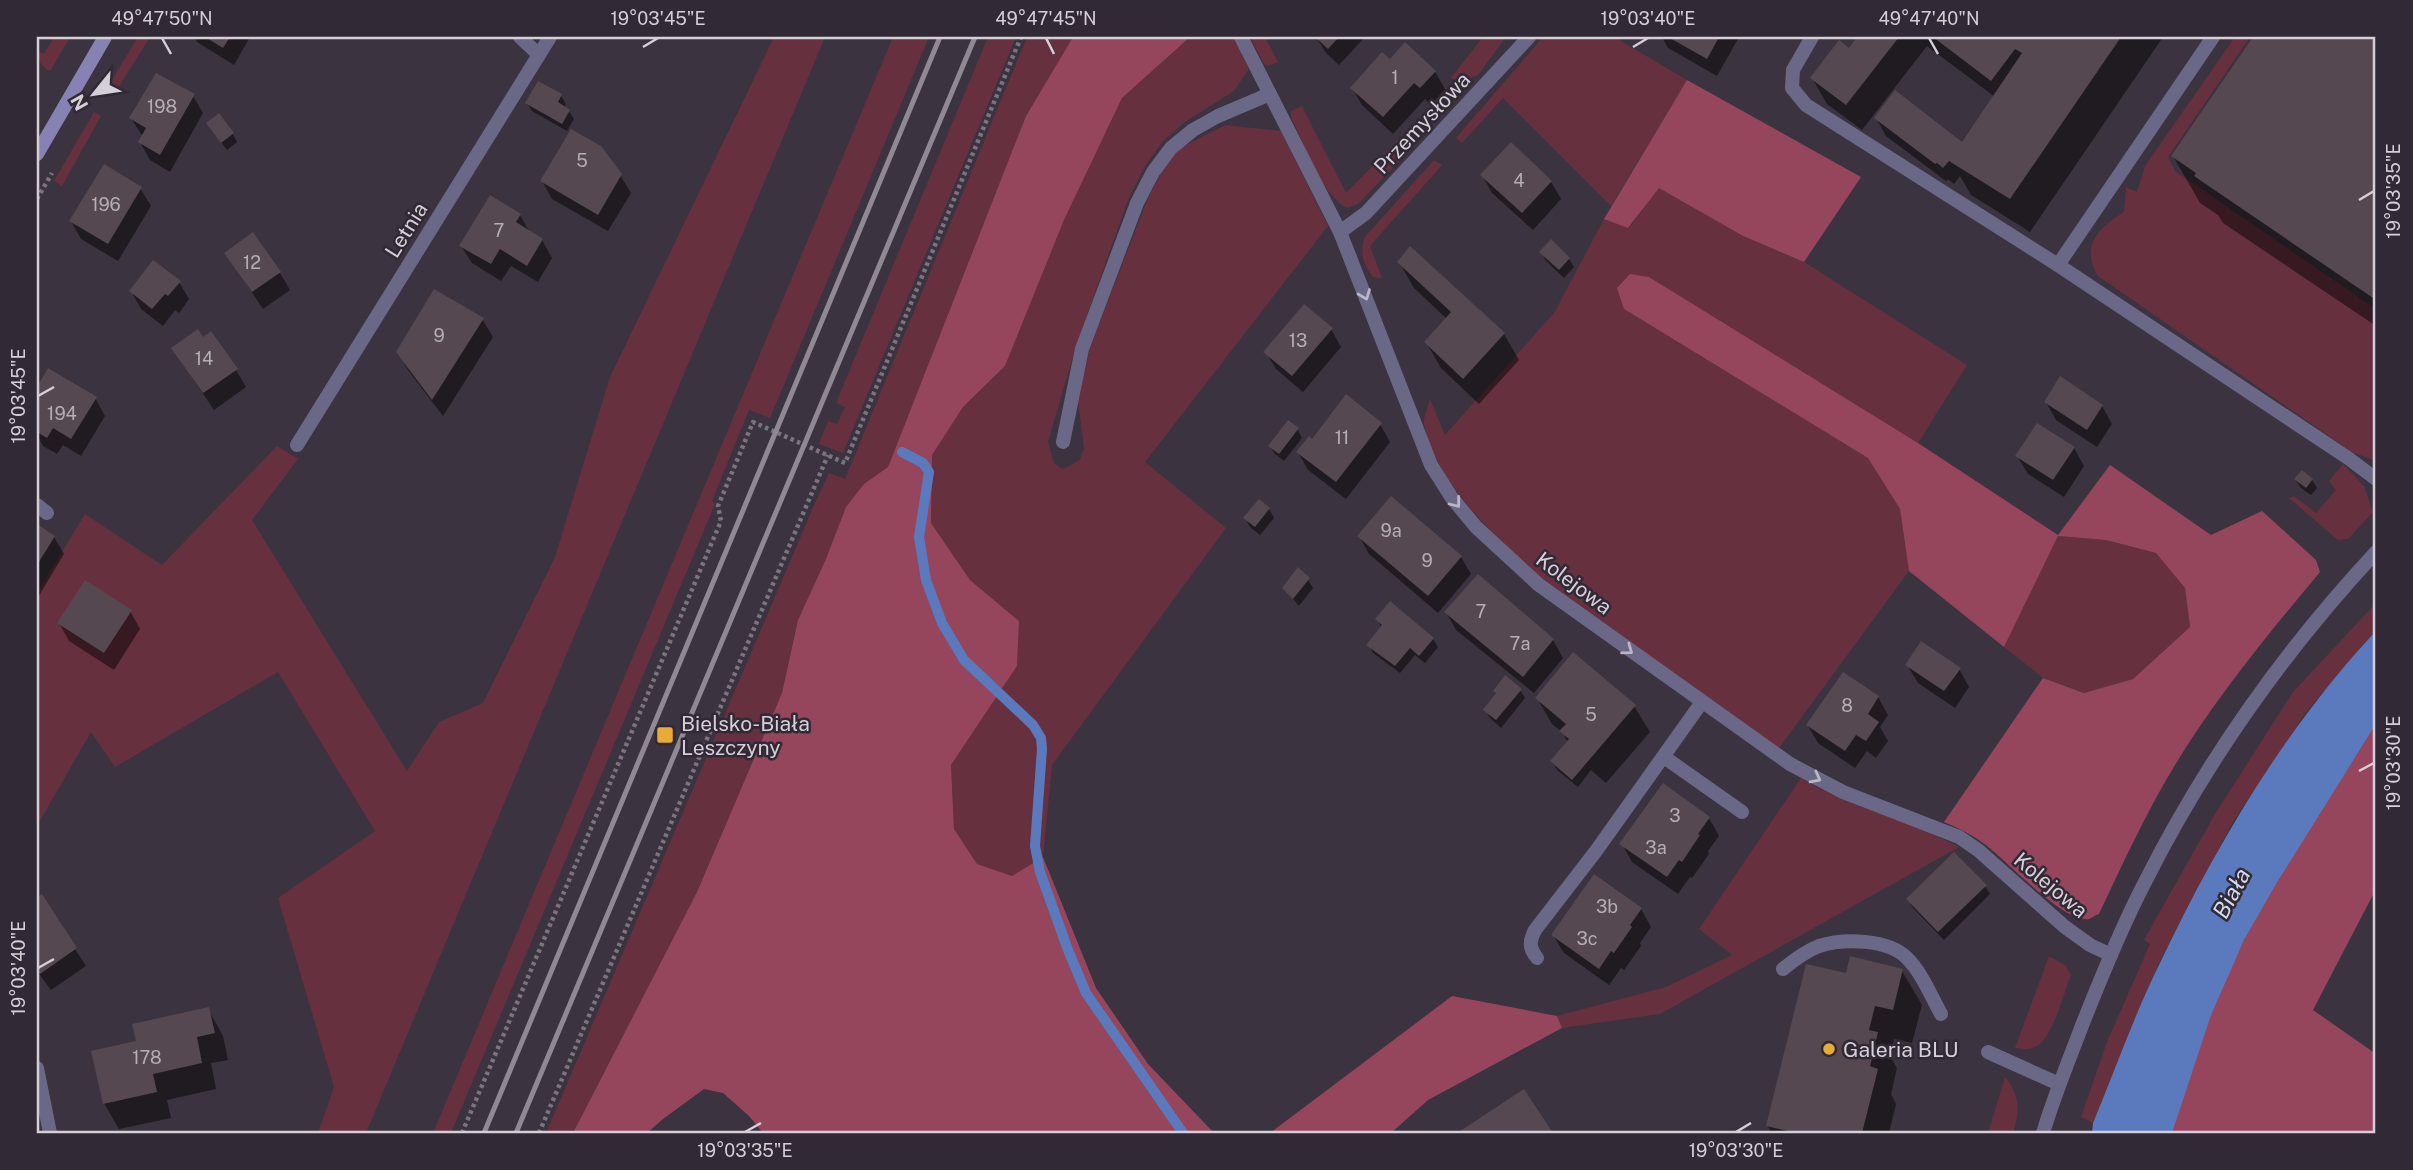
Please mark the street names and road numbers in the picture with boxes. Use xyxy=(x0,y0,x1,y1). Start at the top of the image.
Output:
street label: Przemysłowa xyxy=(1369,67,1475,179)
street label: Letnia xyxy=(379,198,433,262)
street label: Kolejowa xyxy=(1531,546,1617,620)
street label: Kolejowa xyxy=(2009,847,2093,923)

